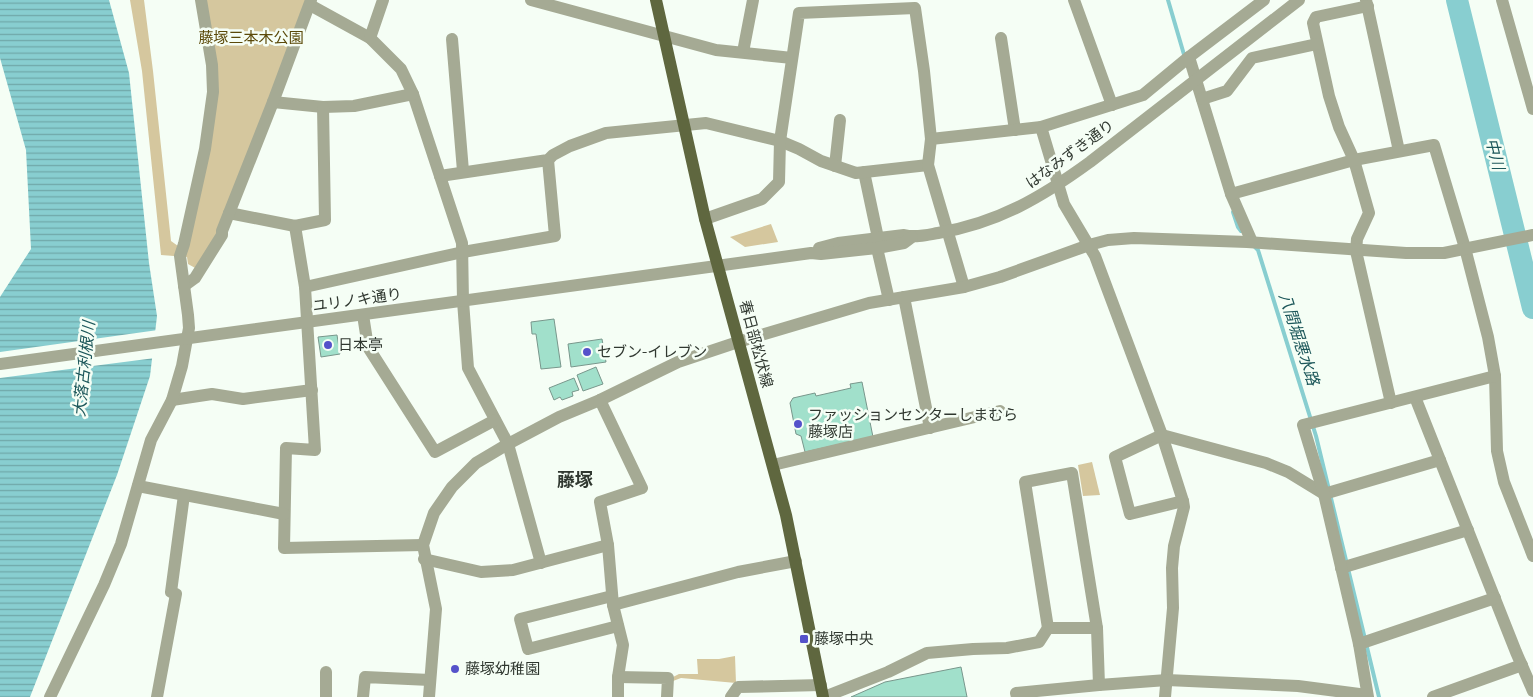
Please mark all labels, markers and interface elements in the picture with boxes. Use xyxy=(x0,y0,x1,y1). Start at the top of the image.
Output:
park label: 藤塚三本木公園 xyxy=(198,29,304,47)
street label: はなみずき通り xyxy=(1022,116,1118,192)
water label: 中川 xyxy=(1482,136,1509,174)
street label: ユリノキ通り xyxy=(311,285,403,315)
water label: 八間堀悪水路 xyxy=(1275,290,1323,389)
street label: 春日部松伏線 xyxy=(736,298,776,390)
water label: 大落古利根川 xyxy=(70,318,99,418)
place label: 日本亭 xyxy=(338,336,383,354)
marker: 日本亭 xyxy=(322,339,334,351)
place label: セブン-イレブン xyxy=(597,343,707,361)
marker: セブン-イレブン xyxy=(581,346,593,358)
place label: ファッションセンターしまむら 藤塚店 xyxy=(808,406,1018,441)
marker: ファッションセンターしまむら 藤塚店 xyxy=(792,418,804,430)
district label: 藤塚 xyxy=(557,469,593,491)
place label: 藤塚中央 xyxy=(814,630,874,648)
marker: 藤塚中央 xyxy=(798,633,810,645)
place label: 藤塚幼稚園 xyxy=(465,660,540,678)
marker: 藤塚幼稚園 xyxy=(449,663,461,675)

